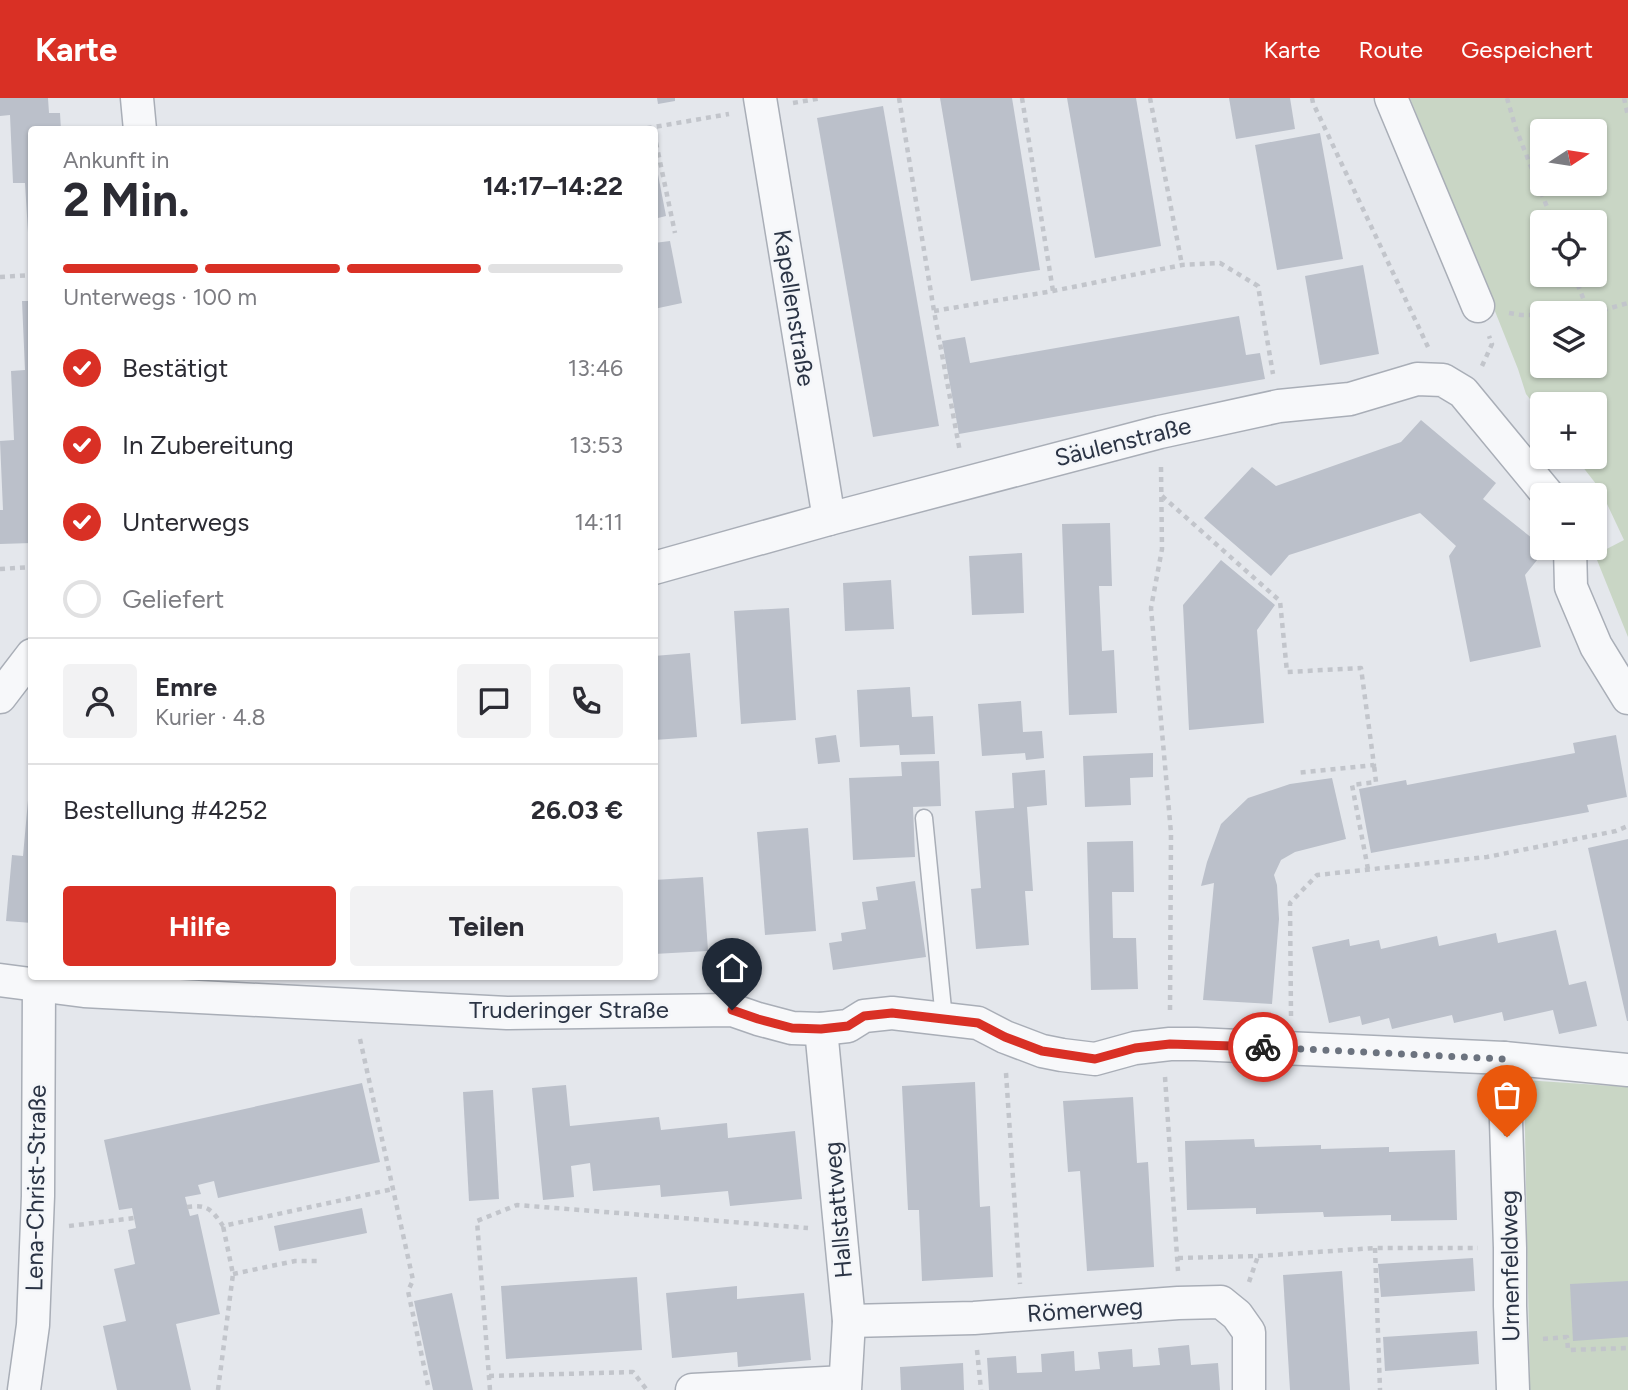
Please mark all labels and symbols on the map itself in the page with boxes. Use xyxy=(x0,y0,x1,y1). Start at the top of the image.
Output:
north arrow xyxy=(1530,119,1606,196)
street label: Kapellenstraße xyxy=(768,227,821,388)
street label: Säulenstraße xyxy=(1052,411,1194,472)
pin xyxy=(702,938,762,1010)
street label: Truderinger Straße xyxy=(469,995,669,1024)
courier xyxy=(1228,1012,1298,1082)
pin xyxy=(1477,1065,1537,1137)
street label: Lena-Christ-Straße xyxy=(19,1084,52,1292)
street label: Hallstattweg xyxy=(817,1140,858,1280)
street label: Urnenfeldweg xyxy=(1494,1190,1525,1342)
street label: Römerweg xyxy=(1026,1291,1144,1328)

